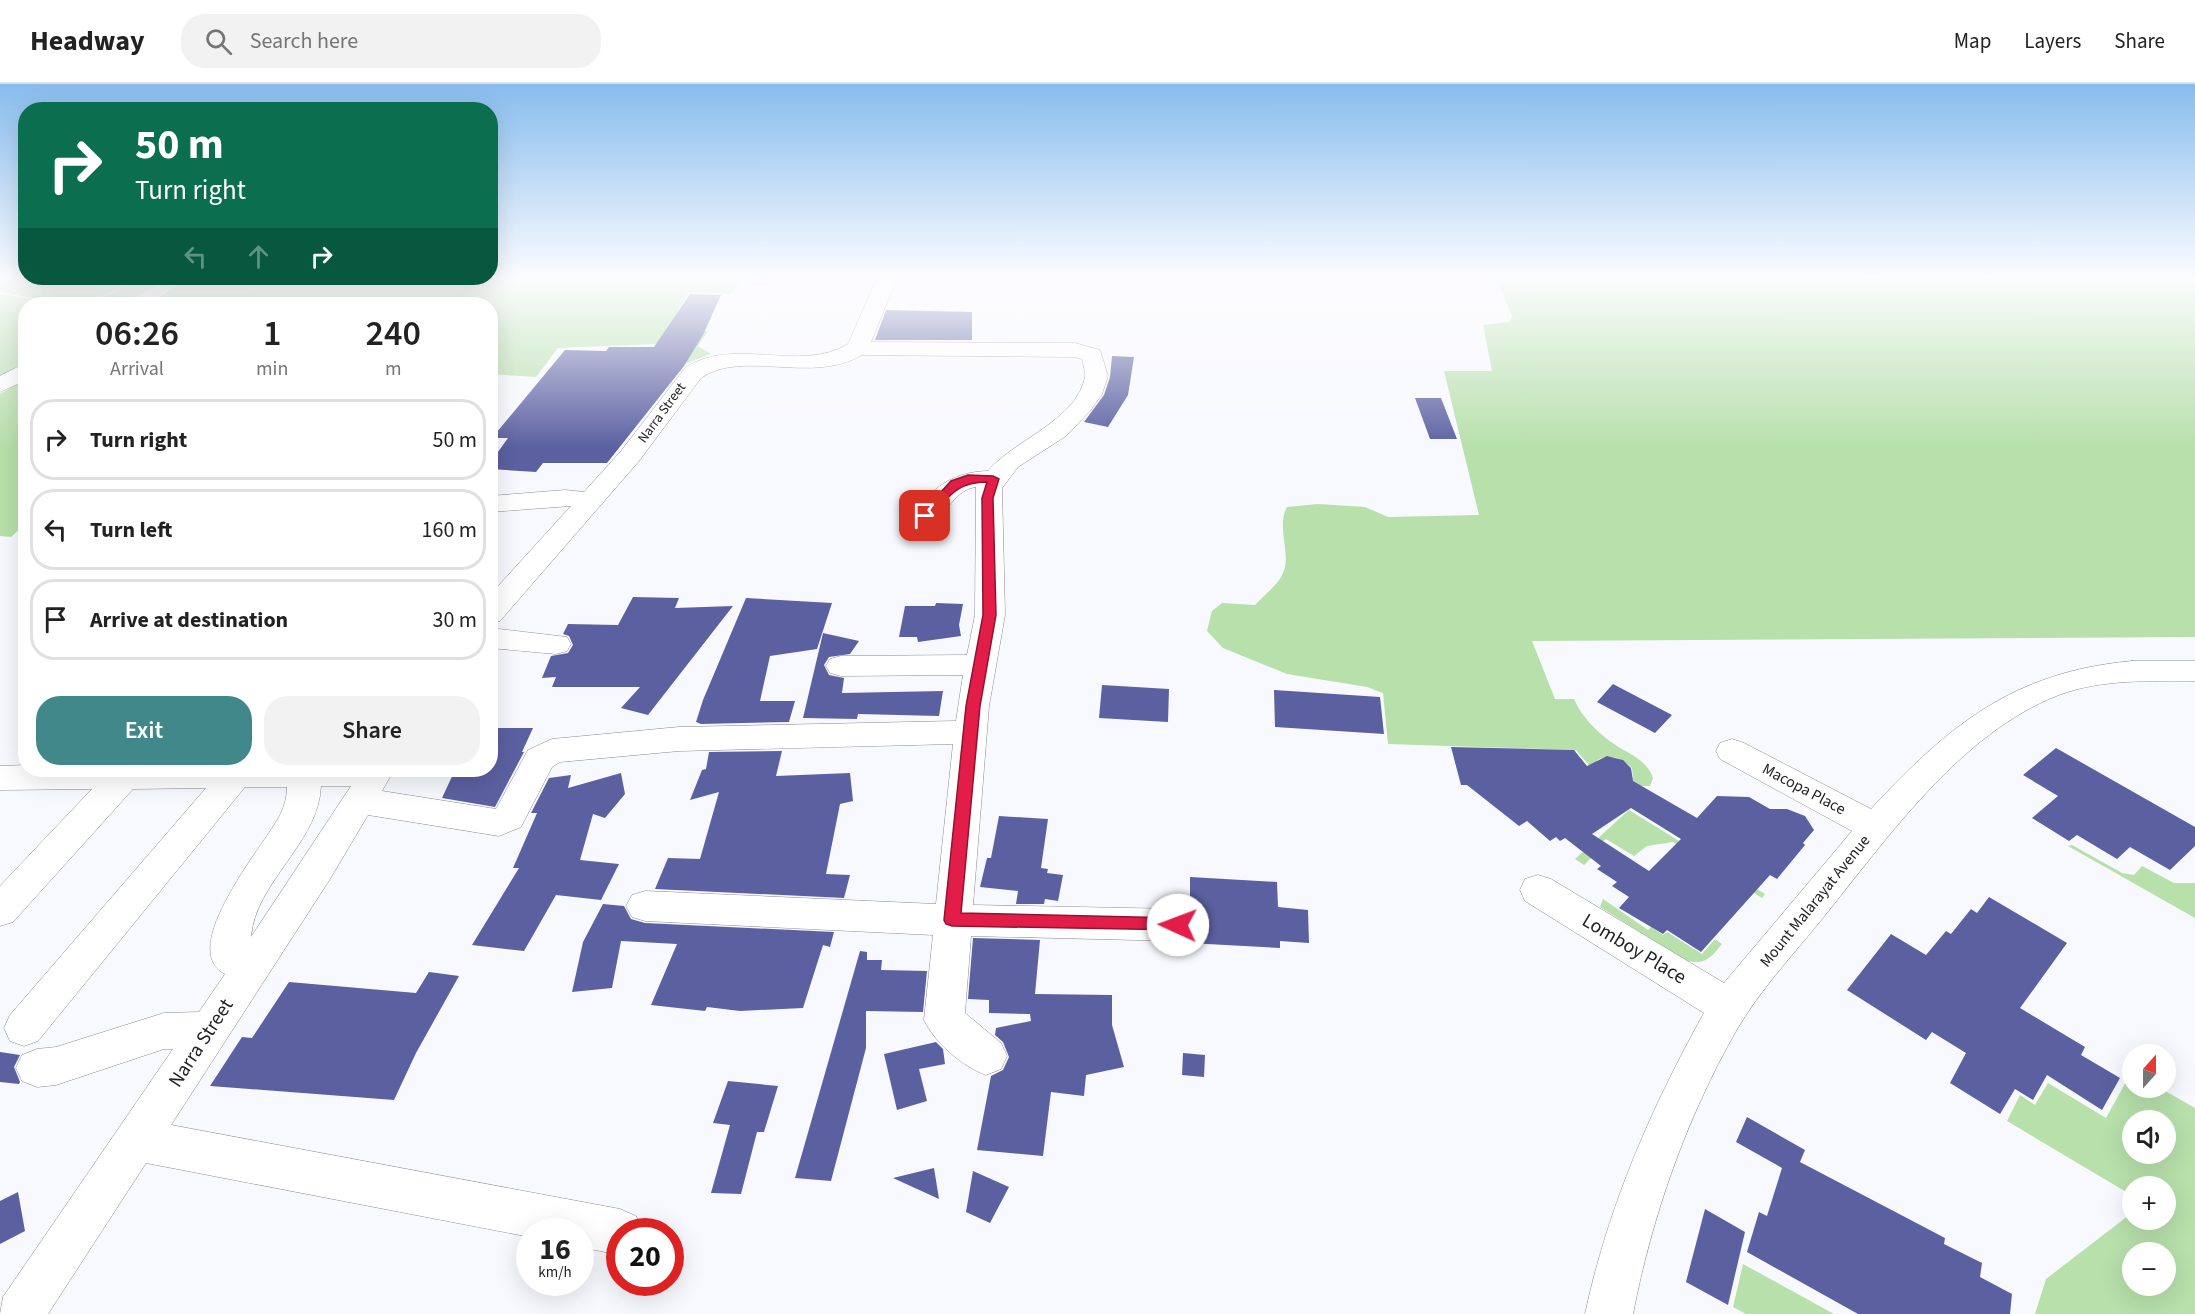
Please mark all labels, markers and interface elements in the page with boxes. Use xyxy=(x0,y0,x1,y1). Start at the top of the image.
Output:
search box xyxy=(181,14,601,68)
text: Headway xyxy=(30,21,145,61)
icon: search xyxy=(202,25,235,58)
text: Search here xyxy=(250,25,358,57)
text: Map xyxy=(1954,26,1991,56)
text: Layers xyxy=(2024,26,2081,56)
text: Share xyxy=(2114,26,2165,56)
text: 50 m xyxy=(135,115,224,175)
icon: right xyxy=(36,126,114,204)
text: Turn right xyxy=(135,171,246,210)
icon: left xyxy=(179,240,212,273)
icon: ahead xyxy=(242,240,275,273)
icon: right xyxy=(305,240,338,273)
text: 06:26 xyxy=(95,308,179,359)
text: 1 xyxy=(263,308,281,359)
text: 240 xyxy=(365,308,421,359)
text: Arrival xyxy=(110,355,164,383)
text: min xyxy=(256,355,288,383)
text: m xyxy=(385,355,401,383)
street label: Narra Street xyxy=(633,378,691,447)
icon: right xyxy=(39,423,72,456)
text: Turn right xyxy=(90,424,187,456)
text: 50 m xyxy=(432,424,477,456)
pin xyxy=(899,490,950,541)
icon: arrive xyxy=(908,499,941,532)
icon: left xyxy=(39,513,72,546)
text: Turn left xyxy=(90,514,172,546)
text: 160 m xyxy=(422,514,477,546)
icon: arrive xyxy=(39,603,72,636)
text: Arrive at destination xyxy=(90,604,288,636)
text: 30 m xyxy=(432,604,477,636)
button: Exit xyxy=(36,696,252,765)
button: Share xyxy=(264,696,480,765)
street label: Macopa Place xyxy=(1759,758,1850,820)
street label: Mount Malarayat Avenue xyxy=(1755,830,1875,972)
position arrow xyxy=(1146,893,1210,957)
street label: Lomboy Place xyxy=(1577,907,1692,991)
street label: Narra Street xyxy=(162,993,240,1093)
north arrow xyxy=(2122,1044,2176,1098)
map controls xyxy=(2122,1044,2176,1296)
button: sound xyxy=(2122,1110,2176,1164)
button: + xyxy=(2122,1176,2176,1230)
speed limit sign: 20 xyxy=(606,1218,684,1296)
text: 16 xyxy=(539,1228,571,1271)
button: − xyxy=(2122,1242,2176,1296)
text: km/h xyxy=(538,1262,572,1283)

